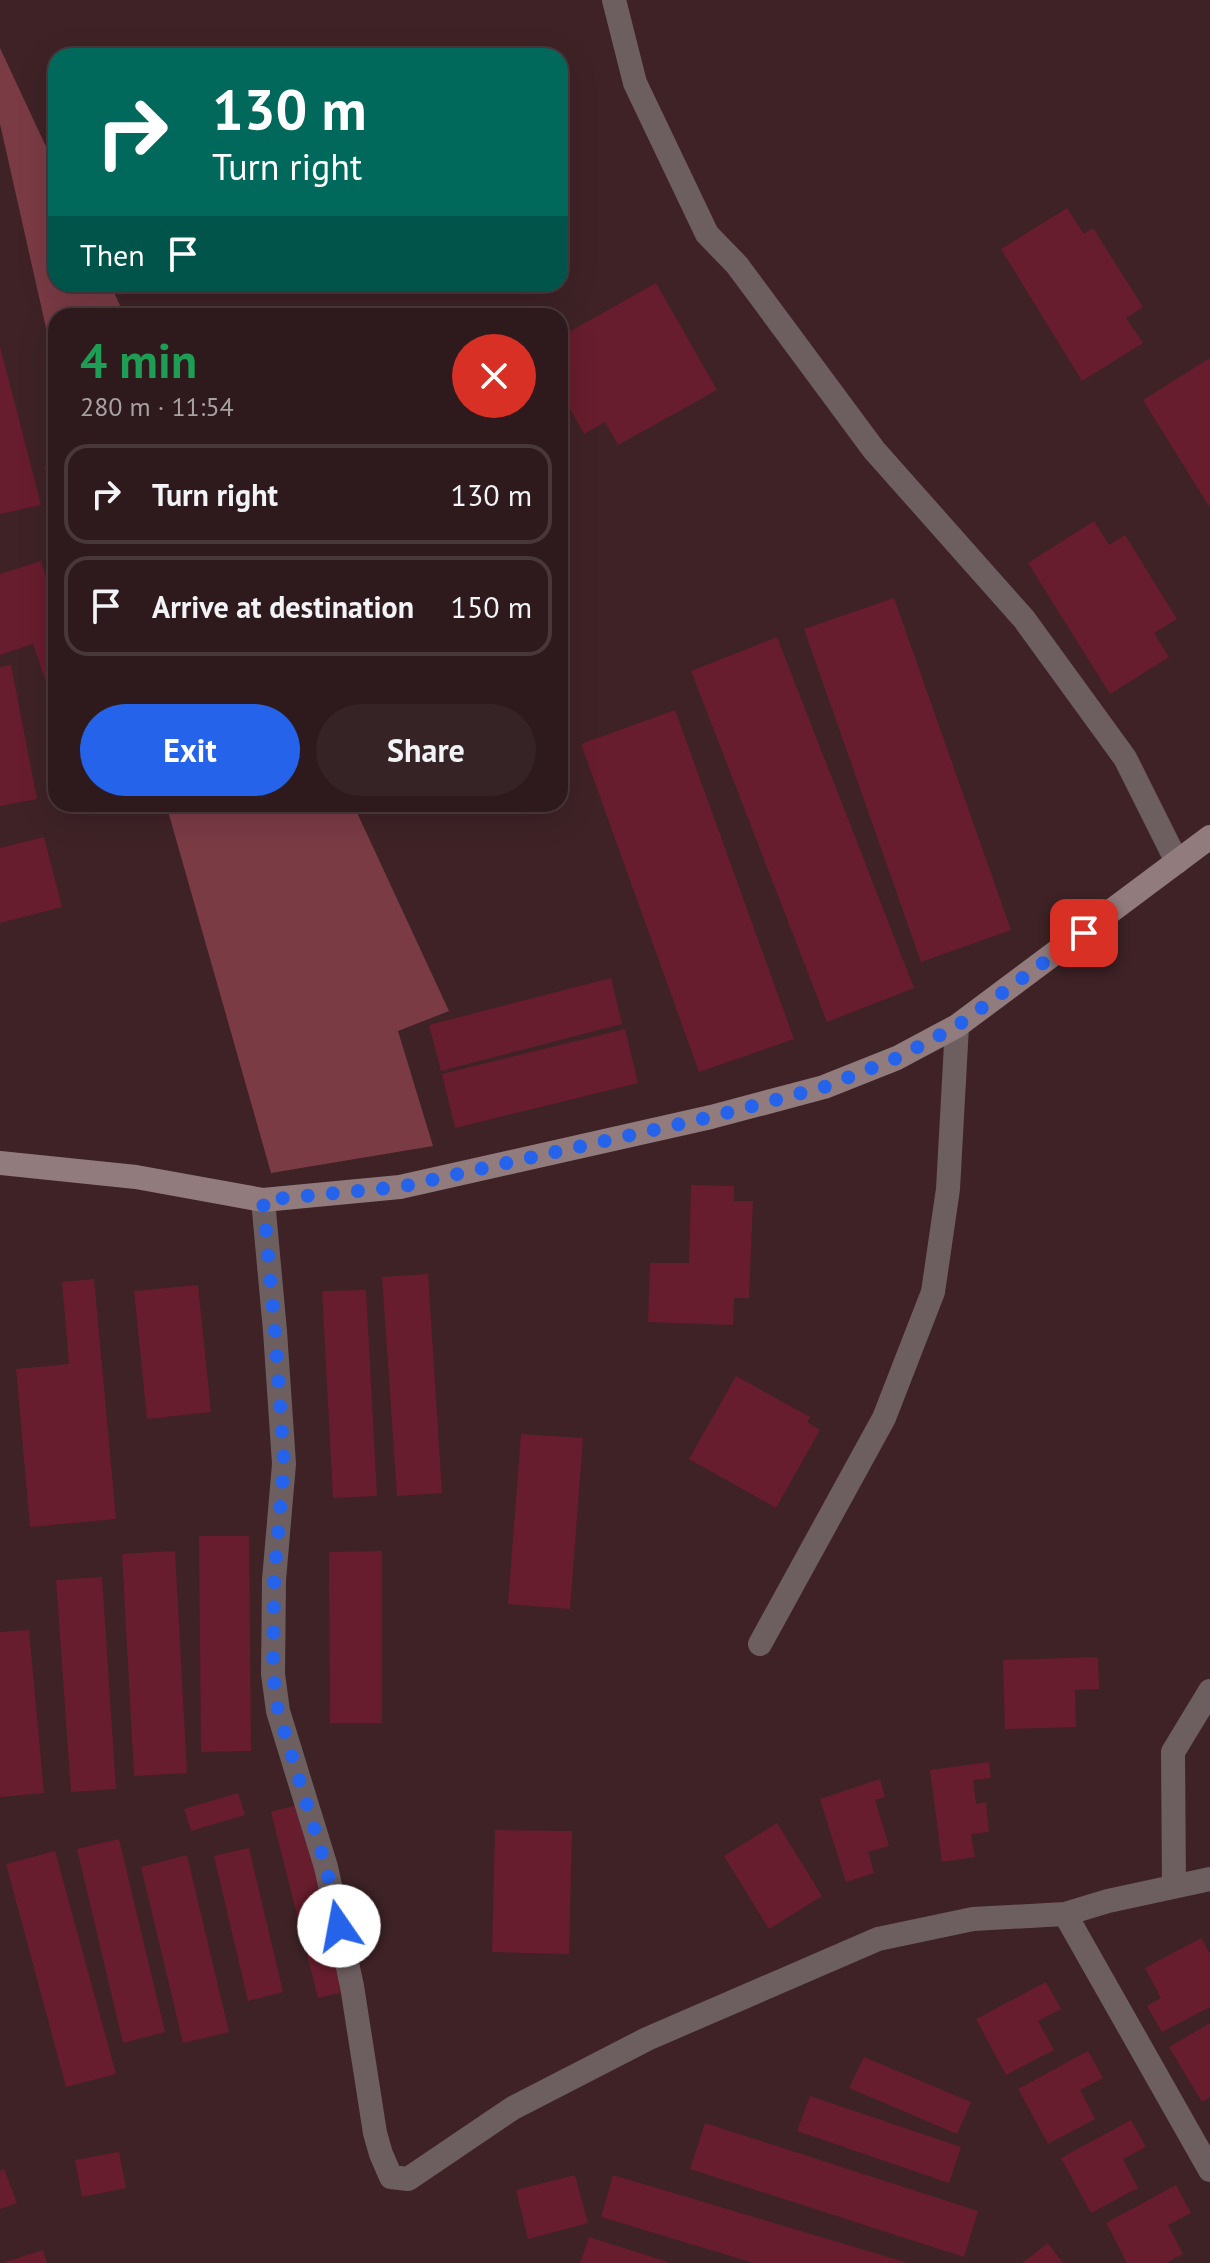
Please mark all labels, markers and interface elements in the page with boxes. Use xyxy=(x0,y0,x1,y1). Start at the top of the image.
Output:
text: 130 m xyxy=(212,73,367,145)
icon: right xyxy=(80,80,184,184)
text: Turn right xyxy=(212,143,362,190)
icon: arrive xyxy=(161,232,205,276)
text: Then xyxy=(80,235,145,274)
text: 4 min xyxy=(80,329,197,391)
button: close xyxy=(452,334,536,418)
text: 280 m · 11:54 xyxy=(80,390,234,423)
icon: right xyxy=(84,472,128,516)
text: Turn right xyxy=(152,475,278,514)
text: 130 m xyxy=(451,475,532,514)
icon: arrive xyxy=(84,584,128,628)
text: Arrive at destination xyxy=(152,587,414,626)
text: 150 m xyxy=(451,587,532,626)
button: Exit xyxy=(80,704,300,796)
button: Share xyxy=(316,704,536,796)
pin xyxy=(1050,899,1118,967)
icon: arrive xyxy=(1062,911,1106,955)
position arrow xyxy=(297,1884,381,1968)

